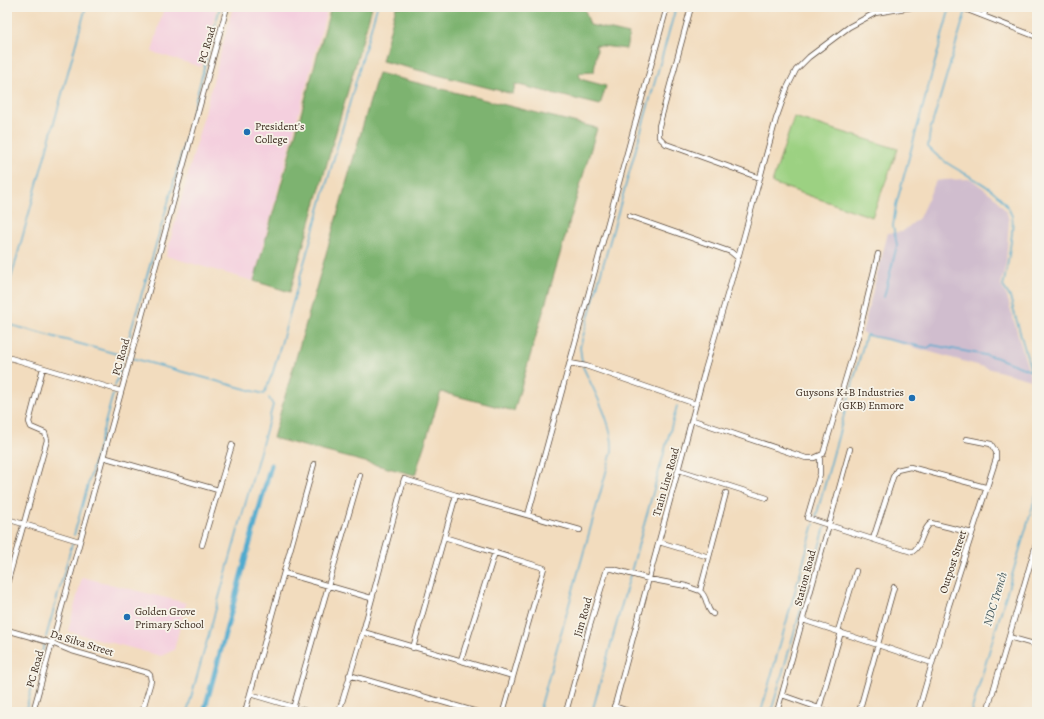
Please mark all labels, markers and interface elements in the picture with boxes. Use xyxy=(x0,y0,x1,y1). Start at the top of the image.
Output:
street label: PC Road xyxy=(195,25,219,65)
place label: President's College xyxy=(255,119,304,147)
marker: President's College xyxy=(242,127,252,137)
street label: PC Road xyxy=(109,337,133,377)
place label: Guysons K+B Industries (GKB) Enmore xyxy=(796,385,904,413)
marker: Guysons K+B Industries (GKB) Enmore xyxy=(907,393,917,403)
street label: Train Line Road xyxy=(649,446,683,518)
street label: Outpost Street xyxy=(936,528,970,596)
street label: Station Road xyxy=(790,548,820,608)
water label: NDC Trench xyxy=(979,570,1011,628)
street label: Jim Road xyxy=(570,595,596,639)
place label: Golden Grove Primary School xyxy=(135,604,204,632)
marker: Golden Grove Primary School xyxy=(122,612,132,622)
street label: Da Silva Street xyxy=(48,626,116,660)
street label: PC Road xyxy=(23,649,47,689)

